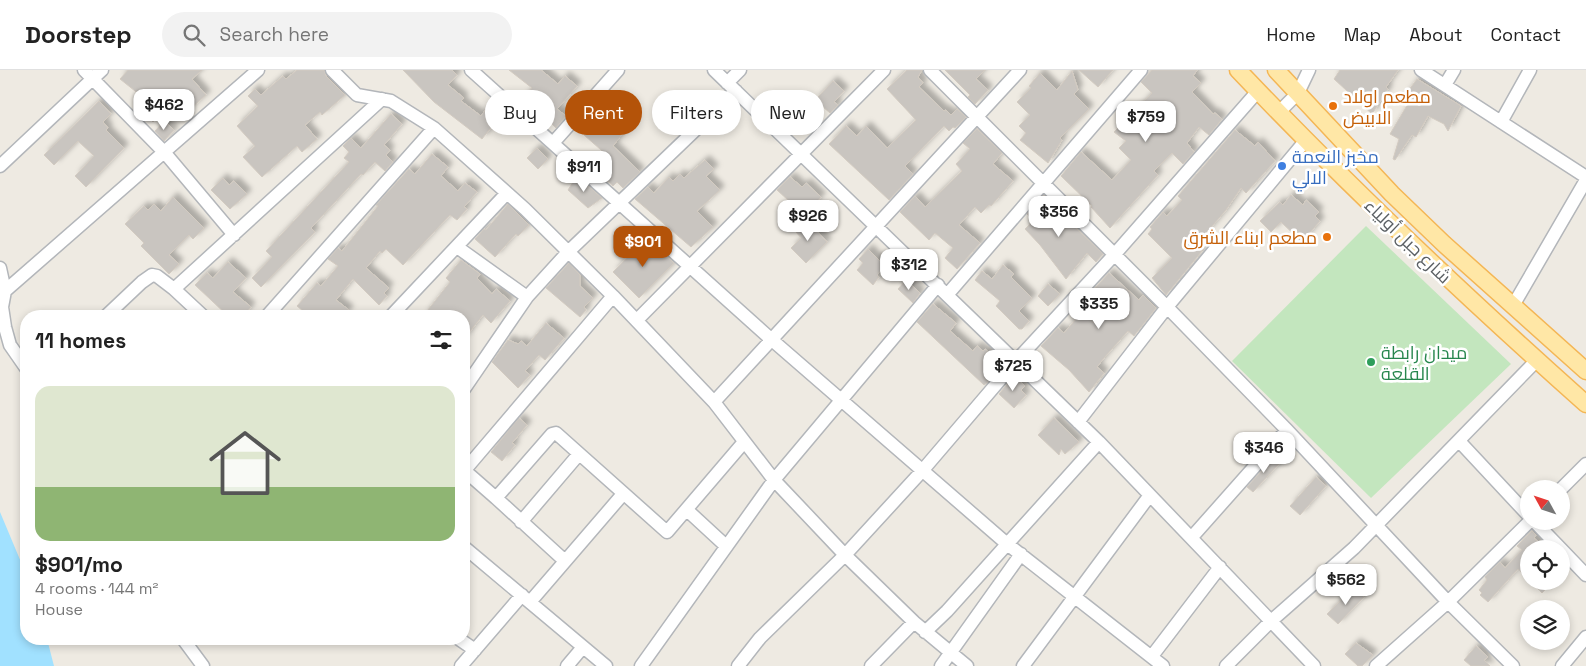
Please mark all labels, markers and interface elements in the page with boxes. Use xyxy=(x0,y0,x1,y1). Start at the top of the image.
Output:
search box xyxy=(162,12,512,57)
text: Doorstep xyxy=(25,19,132,50)
icon: search xyxy=(180,21,208,49)
text: Search here xyxy=(220,22,329,47)
text: Home xyxy=(1267,23,1316,46)
text: Map xyxy=(1344,23,1381,46)
text: About xyxy=(1409,23,1463,46)
text: Contact xyxy=(1491,23,1561,46)
place label: مطعم اولاد الابيض xyxy=(1343,85,1431,129)
pin: $462 xyxy=(134,88,194,131)
chip: Buy xyxy=(485,90,555,135)
chip: Rent xyxy=(565,90,642,135)
chip: Filters xyxy=(652,90,741,135)
chip: New xyxy=(751,90,824,135)
text: $462 xyxy=(144,94,184,115)
pin: $759 xyxy=(1116,100,1176,143)
marker: مطعم اولاد الابيض xyxy=(1327,100,1339,112)
text: $759 xyxy=(1127,106,1165,127)
place label: مخبز النعمة الالي xyxy=(1292,145,1379,192)
pin: $911 xyxy=(554,150,614,193)
text: $911 xyxy=(567,156,601,177)
marker: مخبز النعمة الالي xyxy=(1276,160,1288,172)
street label: شارع جبل أولياء xyxy=(1359,194,1456,289)
pin: $356 xyxy=(1029,196,1089,238)
pin: $926 xyxy=(778,200,838,242)
text: $356 xyxy=(1040,201,1078,222)
text: $926 xyxy=(789,205,827,226)
pin: $901 xyxy=(613,226,673,268)
place label: مطعم ابناء الشرق xyxy=(1183,226,1317,250)
text: $901 xyxy=(624,231,662,252)
marker: مطعم ابناء الشرق xyxy=(1321,231,1333,243)
pin: $312 xyxy=(879,248,939,291)
text: $312 xyxy=(891,254,927,275)
pin: $335 xyxy=(1069,288,1129,330)
text: $335 xyxy=(1080,293,1118,314)
icon: filters xyxy=(427,326,455,354)
text: 11 homes xyxy=(35,327,126,354)
place label: ميدان رابطة القلعة xyxy=(1381,341,1467,385)
pin: $725 xyxy=(983,350,1043,392)
text: $725 xyxy=(994,355,1032,376)
marker: ميدان رابطة القلعة xyxy=(1365,356,1377,368)
icon: home xyxy=(200,418,290,508)
pin: $346 xyxy=(1234,432,1294,474)
text: $346 xyxy=(1244,437,1284,458)
north arrow xyxy=(1520,480,1570,530)
map controls xyxy=(1520,480,1570,650)
button: locate xyxy=(1520,540,1570,590)
text: $901/mo xyxy=(35,551,123,578)
pin: $562 xyxy=(1316,564,1376,606)
text: $562 xyxy=(1327,569,1365,590)
text: 4 rooms · 144 m² xyxy=(35,578,158,599)
text: House xyxy=(35,599,83,620)
button: layers xyxy=(1520,600,1570,650)

